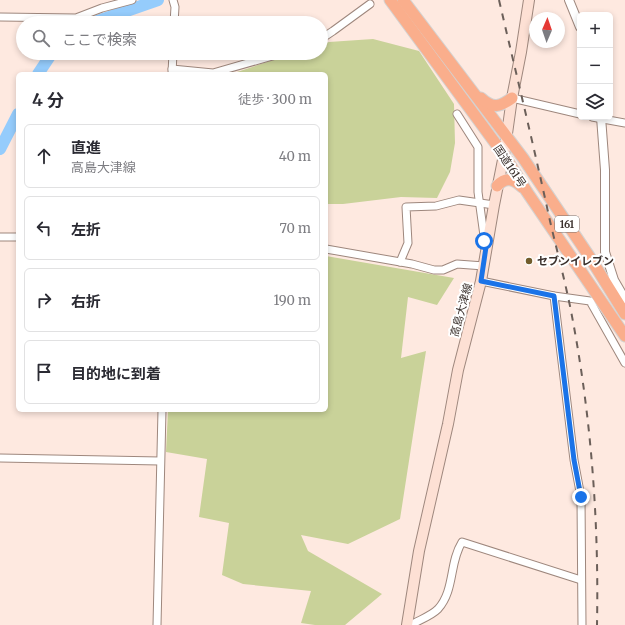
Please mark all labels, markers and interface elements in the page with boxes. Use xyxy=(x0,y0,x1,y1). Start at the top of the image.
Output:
north arrow xyxy=(529,12,565,48)
map controls xyxy=(577,12,613,120)
button: + xyxy=(577,12,613,48)
search box xyxy=(16,16,328,60)
icon: search xyxy=(30,27,52,49)
text: ここで検索 xyxy=(62,30,137,49)
button: − xyxy=(577,48,613,84)
button: layers xyxy=(577,84,613,120)
text: 4 分 xyxy=(32,89,64,111)
text: 徒歩 · 300 m xyxy=(238,91,312,108)
text: 直進 xyxy=(71,138,101,157)
street label: 国道161号 xyxy=(491,142,529,190)
icon: ahead xyxy=(33,145,55,167)
text: 40 m xyxy=(279,148,311,165)
text: 高島大津線 xyxy=(71,159,136,176)
road number: 161 xyxy=(555,216,579,232)
icon: left xyxy=(33,217,55,239)
text: 左折 xyxy=(71,220,101,239)
text: 70 m xyxy=(280,220,311,237)
route start xyxy=(475,232,493,250)
place label: セブンイレブン xyxy=(537,254,614,268)
marker: セブンイレブン xyxy=(524,256,534,266)
street label: 高島大津線 xyxy=(447,282,475,338)
icon: right xyxy=(33,289,55,311)
text: 右折 xyxy=(71,292,101,311)
text: 190 m xyxy=(274,292,311,309)
icon: arrive xyxy=(33,361,55,383)
text: 目的地に到着 xyxy=(71,364,161,383)
route end xyxy=(572,488,590,506)

